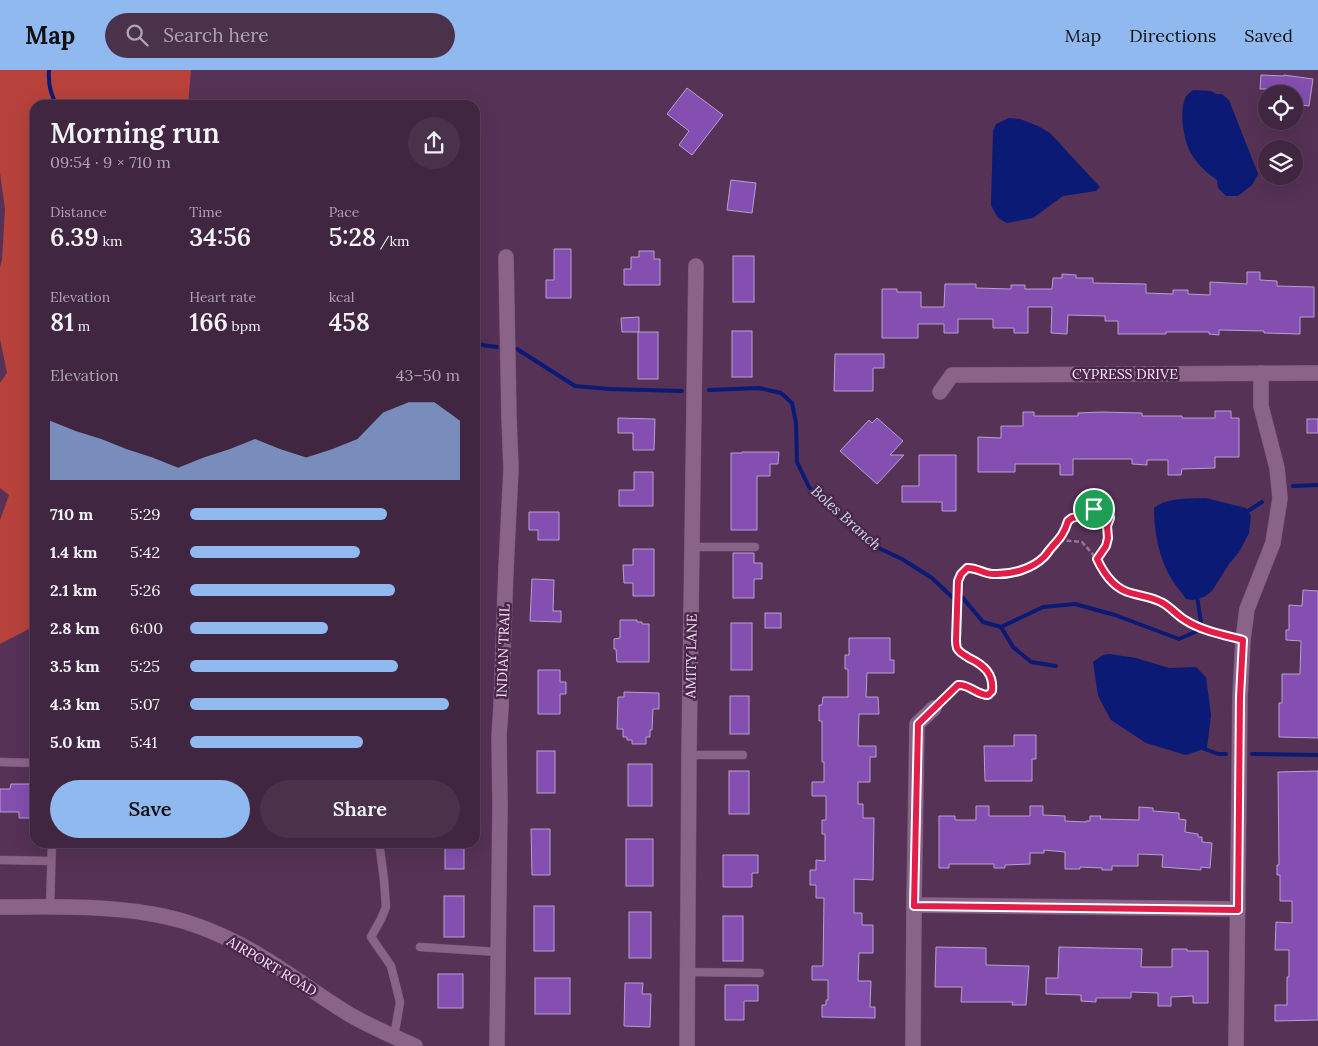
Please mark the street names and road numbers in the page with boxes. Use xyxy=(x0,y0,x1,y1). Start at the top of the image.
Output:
street label: CYPRESS DRIVE xyxy=(1072,365,1178,383)
street label: INDIAN TRAIL xyxy=(492,604,514,698)
street label: AMITY LANE xyxy=(681,613,701,699)
street label: AIRPORT ROAD xyxy=(223,931,320,1000)

